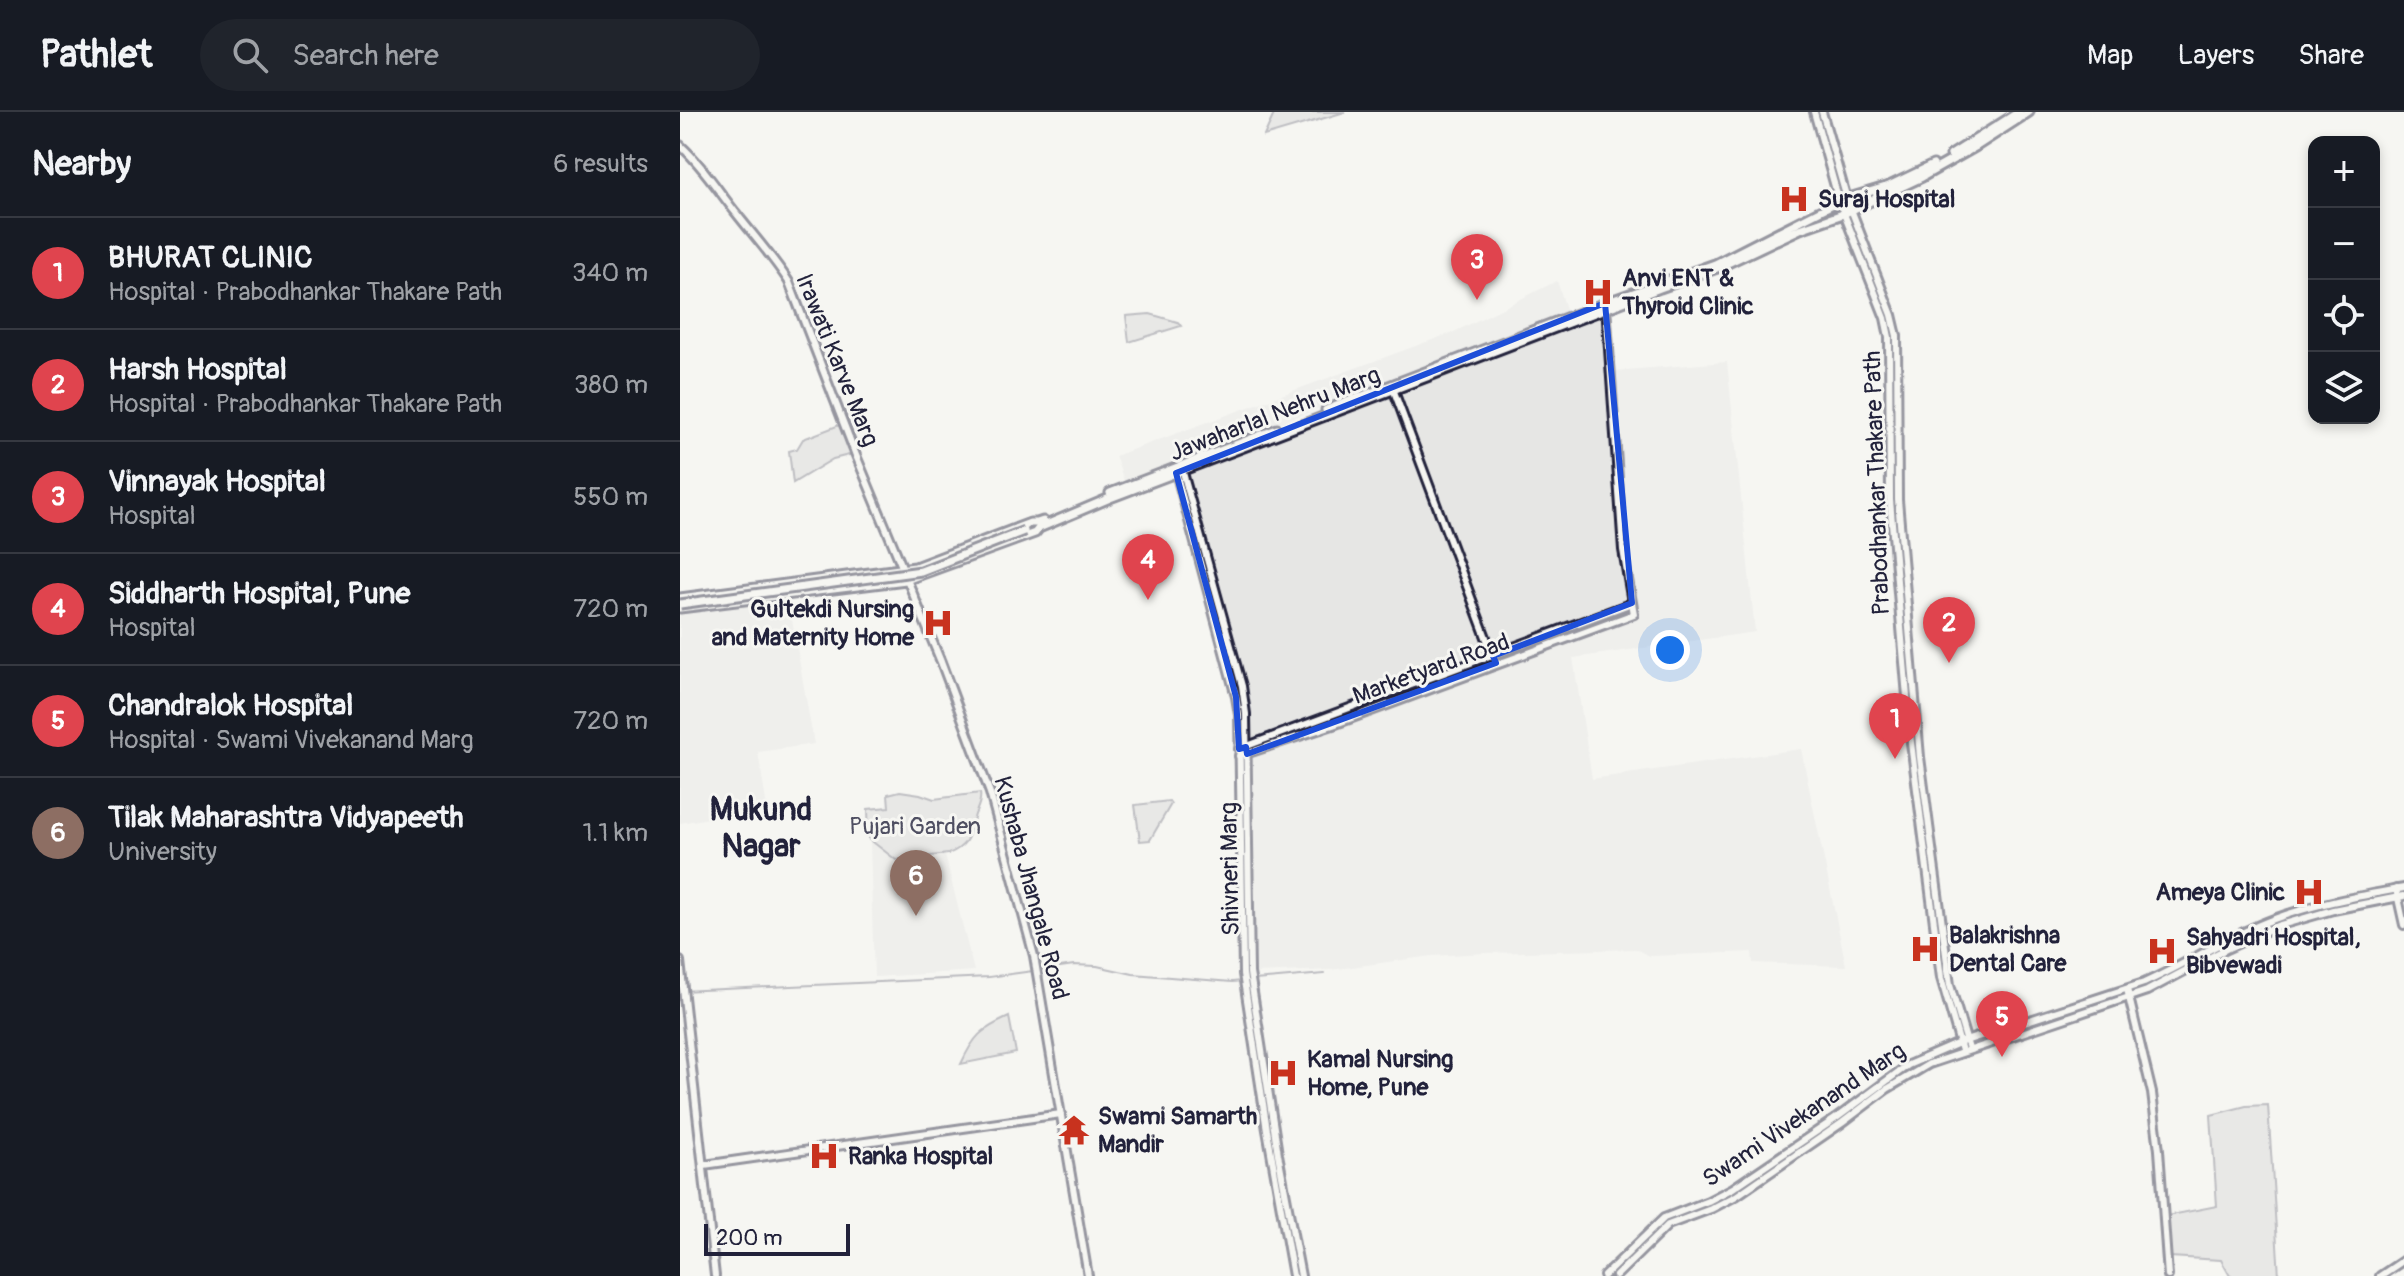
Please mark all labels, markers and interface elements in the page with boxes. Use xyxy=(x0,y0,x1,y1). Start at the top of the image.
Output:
search box xyxy=(200,19,760,91)
text: Pathlet xyxy=(40,31,152,79)
icon: search xyxy=(228,33,272,77)
text: Search here xyxy=(292,37,439,74)
text: Map xyxy=(2087,38,2133,73)
text: Layers xyxy=(2177,38,2254,73)
text: Share xyxy=(2298,38,2364,73)
map controls xyxy=(2308,136,2380,424)
button: + xyxy=(2308,136,2380,208)
text: Nearby xyxy=(32,143,131,186)
text: 6 results xyxy=(553,148,648,180)
hospital icon: Suraj Hospital xyxy=(1777,182,1811,216)
place label: Suraj Hospital xyxy=(1818,185,1955,214)
button: − xyxy=(2308,208,2380,280)
pin: 3 xyxy=(1451,234,1503,300)
text: BHURAT CLINIC xyxy=(108,239,313,276)
text: 1 xyxy=(53,257,63,289)
text: 340 m xyxy=(572,257,648,289)
place label: Anvi ENT & Thyroid Clinic xyxy=(1621,264,1754,321)
street label: Irawati Karve Marg xyxy=(789,270,885,450)
hospital icon: Anvi ENT & Thyroid Clinic xyxy=(1581,275,1615,309)
text: Hospital · Prabodhankar Thakare Path xyxy=(108,276,502,308)
button: locate xyxy=(2308,280,2380,352)
street label: Prabodhankar Thakare Path xyxy=(1858,350,1896,616)
text: Harsh Hospital xyxy=(108,351,287,388)
button: layers xyxy=(2308,352,2380,424)
street label: Jawaharlal Nehru Marg xyxy=(1166,360,1384,468)
text: 2 xyxy=(51,369,65,401)
text: 380 m xyxy=(574,369,648,401)
text: Hospital · Prabodhankar Thakare Path xyxy=(108,388,502,420)
text: Vinnayak Hospital xyxy=(108,463,326,500)
text: 3 xyxy=(51,481,65,513)
text: 550 m xyxy=(573,481,648,513)
text: Hospital xyxy=(108,500,196,532)
pin: 4 xyxy=(1122,534,1174,600)
text: Siddharth Hospital, Pune xyxy=(108,575,410,612)
text: 4 xyxy=(50,593,66,625)
text: 720 m xyxy=(573,593,648,625)
place label: Gultekdi Nursing and Maternity Home xyxy=(712,595,915,652)
pin: 2 xyxy=(1923,597,1975,663)
hospital icon: Gultekdi Nursing and Maternity Home xyxy=(921,606,955,640)
text: Hospital xyxy=(108,612,196,644)
street label: Marketyard Road xyxy=(1349,627,1513,711)
your location xyxy=(1650,630,1690,670)
text: Chandralok Hospital xyxy=(108,687,353,724)
pin: 1 xyxy=(1869,693,1921,759)
text: 5 xyxy=(51,705,65,737)
text: 720 m xyxy=(573,705,648,737)
text: Hospital · Swami Vivekanand Marg xyxy=(108,724,473,756)
street label: Kushaba Jhangale Road xyxy=(987,773,1075,1003)
district label: Mukund Nagar xyxy=(710,790,812,867)
text: Tilak Maharashtra Vidyapeeth xyxy=(108,799,464,836)
street label: Shivneri Marg xyxy=(1214,802,1246,936)
park label: Pujari Garden xyxy=(849,812,981,841)
text: 6 xyxy=(50,817,66,849)
text: 1.1 km xyxy=(582,817,648,849)
text: University xyxy=(108,836,217,868)
pin: 6 xyxy=(890,850,942,916)
hospital icon: Ameya Clinic xyxy=(2292,875,2326,909)
place label: Ameya Clinic xyxy=(2156,878,2285,907)
place label: Balakrishna Dental Care xyxy=(1949,921,2068,978)
place label: Sahyadri Hospital, Bibvewadi xyxy=(2186,923,2361,980)
hospital icon: Balakrishna Dental Care xyxy=(1908,932,1942,966)
hospital icon: Sahyadri Hospital, Bibvewadi xyxy=(2145,934,2179,968)
pin: 5 xyxy=(1976,991,2028,1057)
street label: Swami Vivekanand Marg xyxy=(1697,1036,1911,1194)
place label: Kamal Nursing Home, Pune xyxy=(1307,1045,1453,1102)
hospital icon: Kamal Nursing Home, Pune xyxy=(1266,1056,1300,1090)
place label: Swami Samarth Mandir xyxy=(1098,1102,1257,1159)
temple icon: Swami Samarth Mandir xyxy=(1057,1113,1091,1147)
hospital icon: Ranka Hospital xyxy=(807,1139,841,1173)
place label: Ranka Hospital xyxy=(848,1142,993,1171)
scale bar xyxy=(704,1220,850,1256)
text: 200 m xyxy=(716,1224,783,1252)

